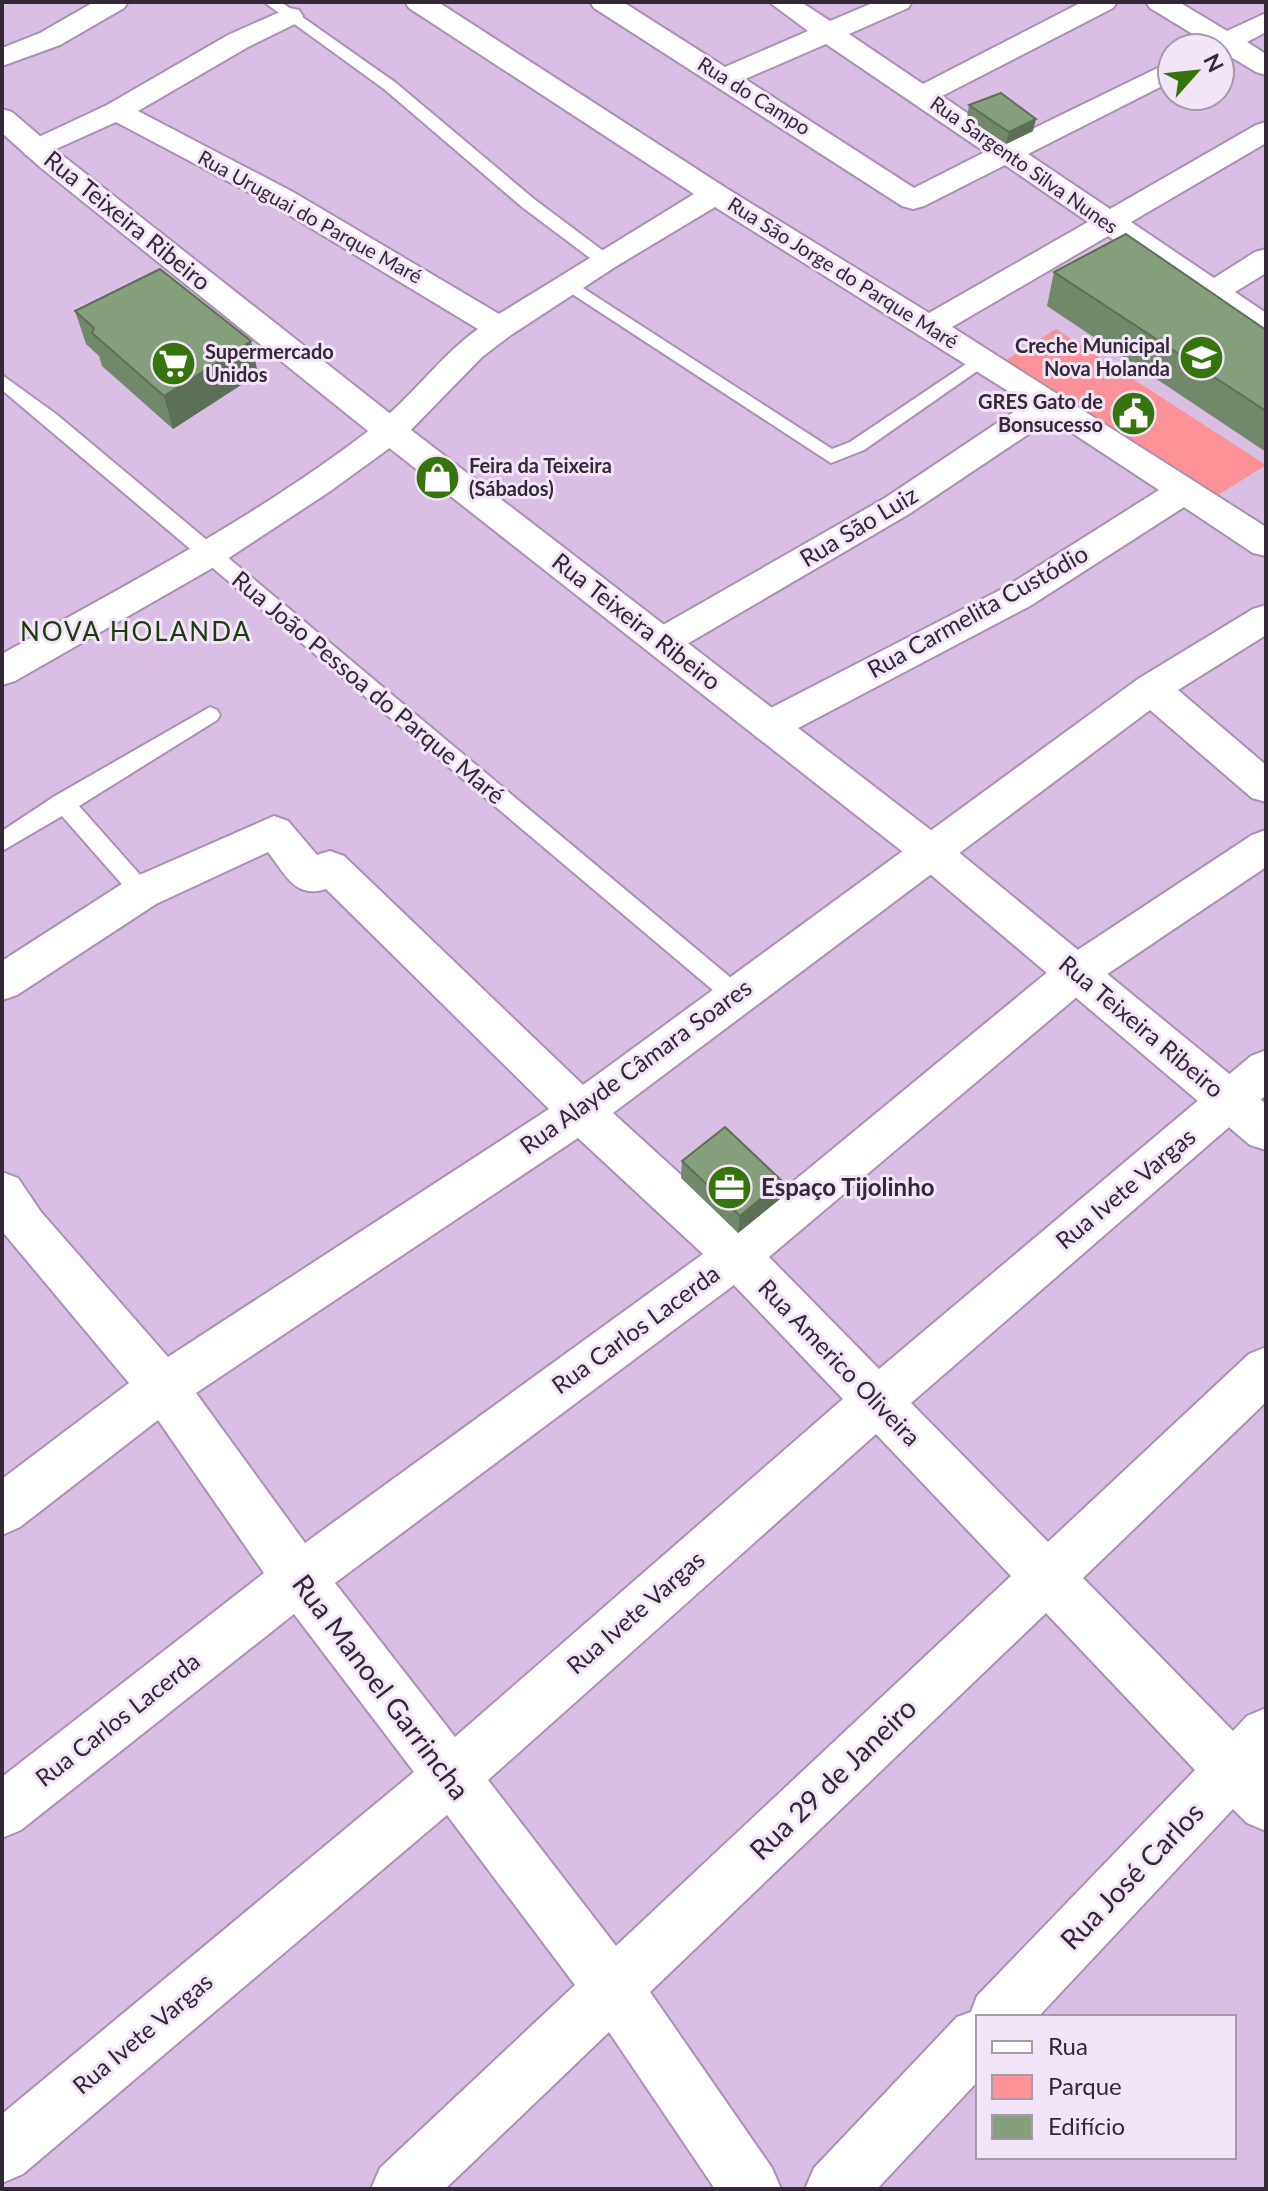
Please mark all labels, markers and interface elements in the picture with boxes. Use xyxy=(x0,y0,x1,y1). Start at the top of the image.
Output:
north arrow xyxy=(1156,32,1236,112)
text: N xyxy=(1198,49,1230,76)
street label: Rua do Campo xyxy=(694,51,815,139)
street label: Rua Sargento Silva Nunes xyxy=(926,90,1123,238)
street label: Rua Teixeira Ribeiro xyxy=(39,144,217,296)
street label: Rua Uruguai do Parque Maré xyxy=(194,144,427,288)
street label: Rua São Jorge do Parque Maré xyxy=(724,191,963,353)
place label: Creche Municipal Nova Holanda xyxy=(1015,333,1170,380)
school or university icon: Creche Municipal Nova Holanda xyxy=(1177,333,1225,381)
place label: Supermercado Unidos xyxy=(205,339,334,386)
supermarket icon: Supermercado Unidos xyxy=(150,340,198,388)
place label: GRES Gato de Bonsucesso xyxy=(978,389,1103,436)
public building icon: GRES Gato de Bonsucesso xyxy=(1110,389,1158,437)
shop icon: Feira da Teixeira (Sábados) xyxy=(414,453,462,501)
place label: Feira da Teixeira (Sábados) xyxy=(469,453,612,500)
street label: Rua São Luiz xyxy=(794,479,922,572)
street label: Rua Carmelita Custódio xyxy=(862,538,1093,683)
street label: Rua Teixeira Ribeiro xyxy=(547,546,727,696)
street label: Rua João Pessoa do Parque Maré xyxy=(227,564,511,809)
district label: NOVA HOLANDA xyxy=(20,615,252,647)
street label: Rua Teixeira Ribeiro xyxy=(1054,949,1230,1103)
street label: Rua Alayde Câmara Soares xyxy=(514,972,757,1160)
street label: Rua Ivete Vargas xyxy=(1049,1121,1201,1255)
office icon: Espaço Tijolinho xyxy=(706,1164,754,1212)
place label: Espaço Tijolinho xyxy=(761,1172,934,1201)
street label: Rua Carlos Lacerda xyxy=(546,1258,725,1399)
street label: Rua Americo Oliveira xyxy=(753,1273,927,1451)
street label: Rua Ivete Vargas xyxy=(560,1544,710,1680)
street label: Rua Manoel Garrincha xyxy=(286,1567,478,1806)
street label: Rua Carlos Lacerda xyxy=(29,1646,205,1792)
street label: Rua 29 de Janeiro xyxy=(742,1690,923,1866)
street label: Rua José Carlos xyxy=(1053,1795,1210,1956)
street label: Rua Ivete Vargas xyxy=(66,1966,218,2100)
legend xyxy=(976,2015,1236,2159)
text: Rua xyxy=(1048,2031,1088,2060)
text: Parque xyxy=(1048,2071,1122,2100)
text: Edifício xyxy=(1048,2111,1125,2140)

